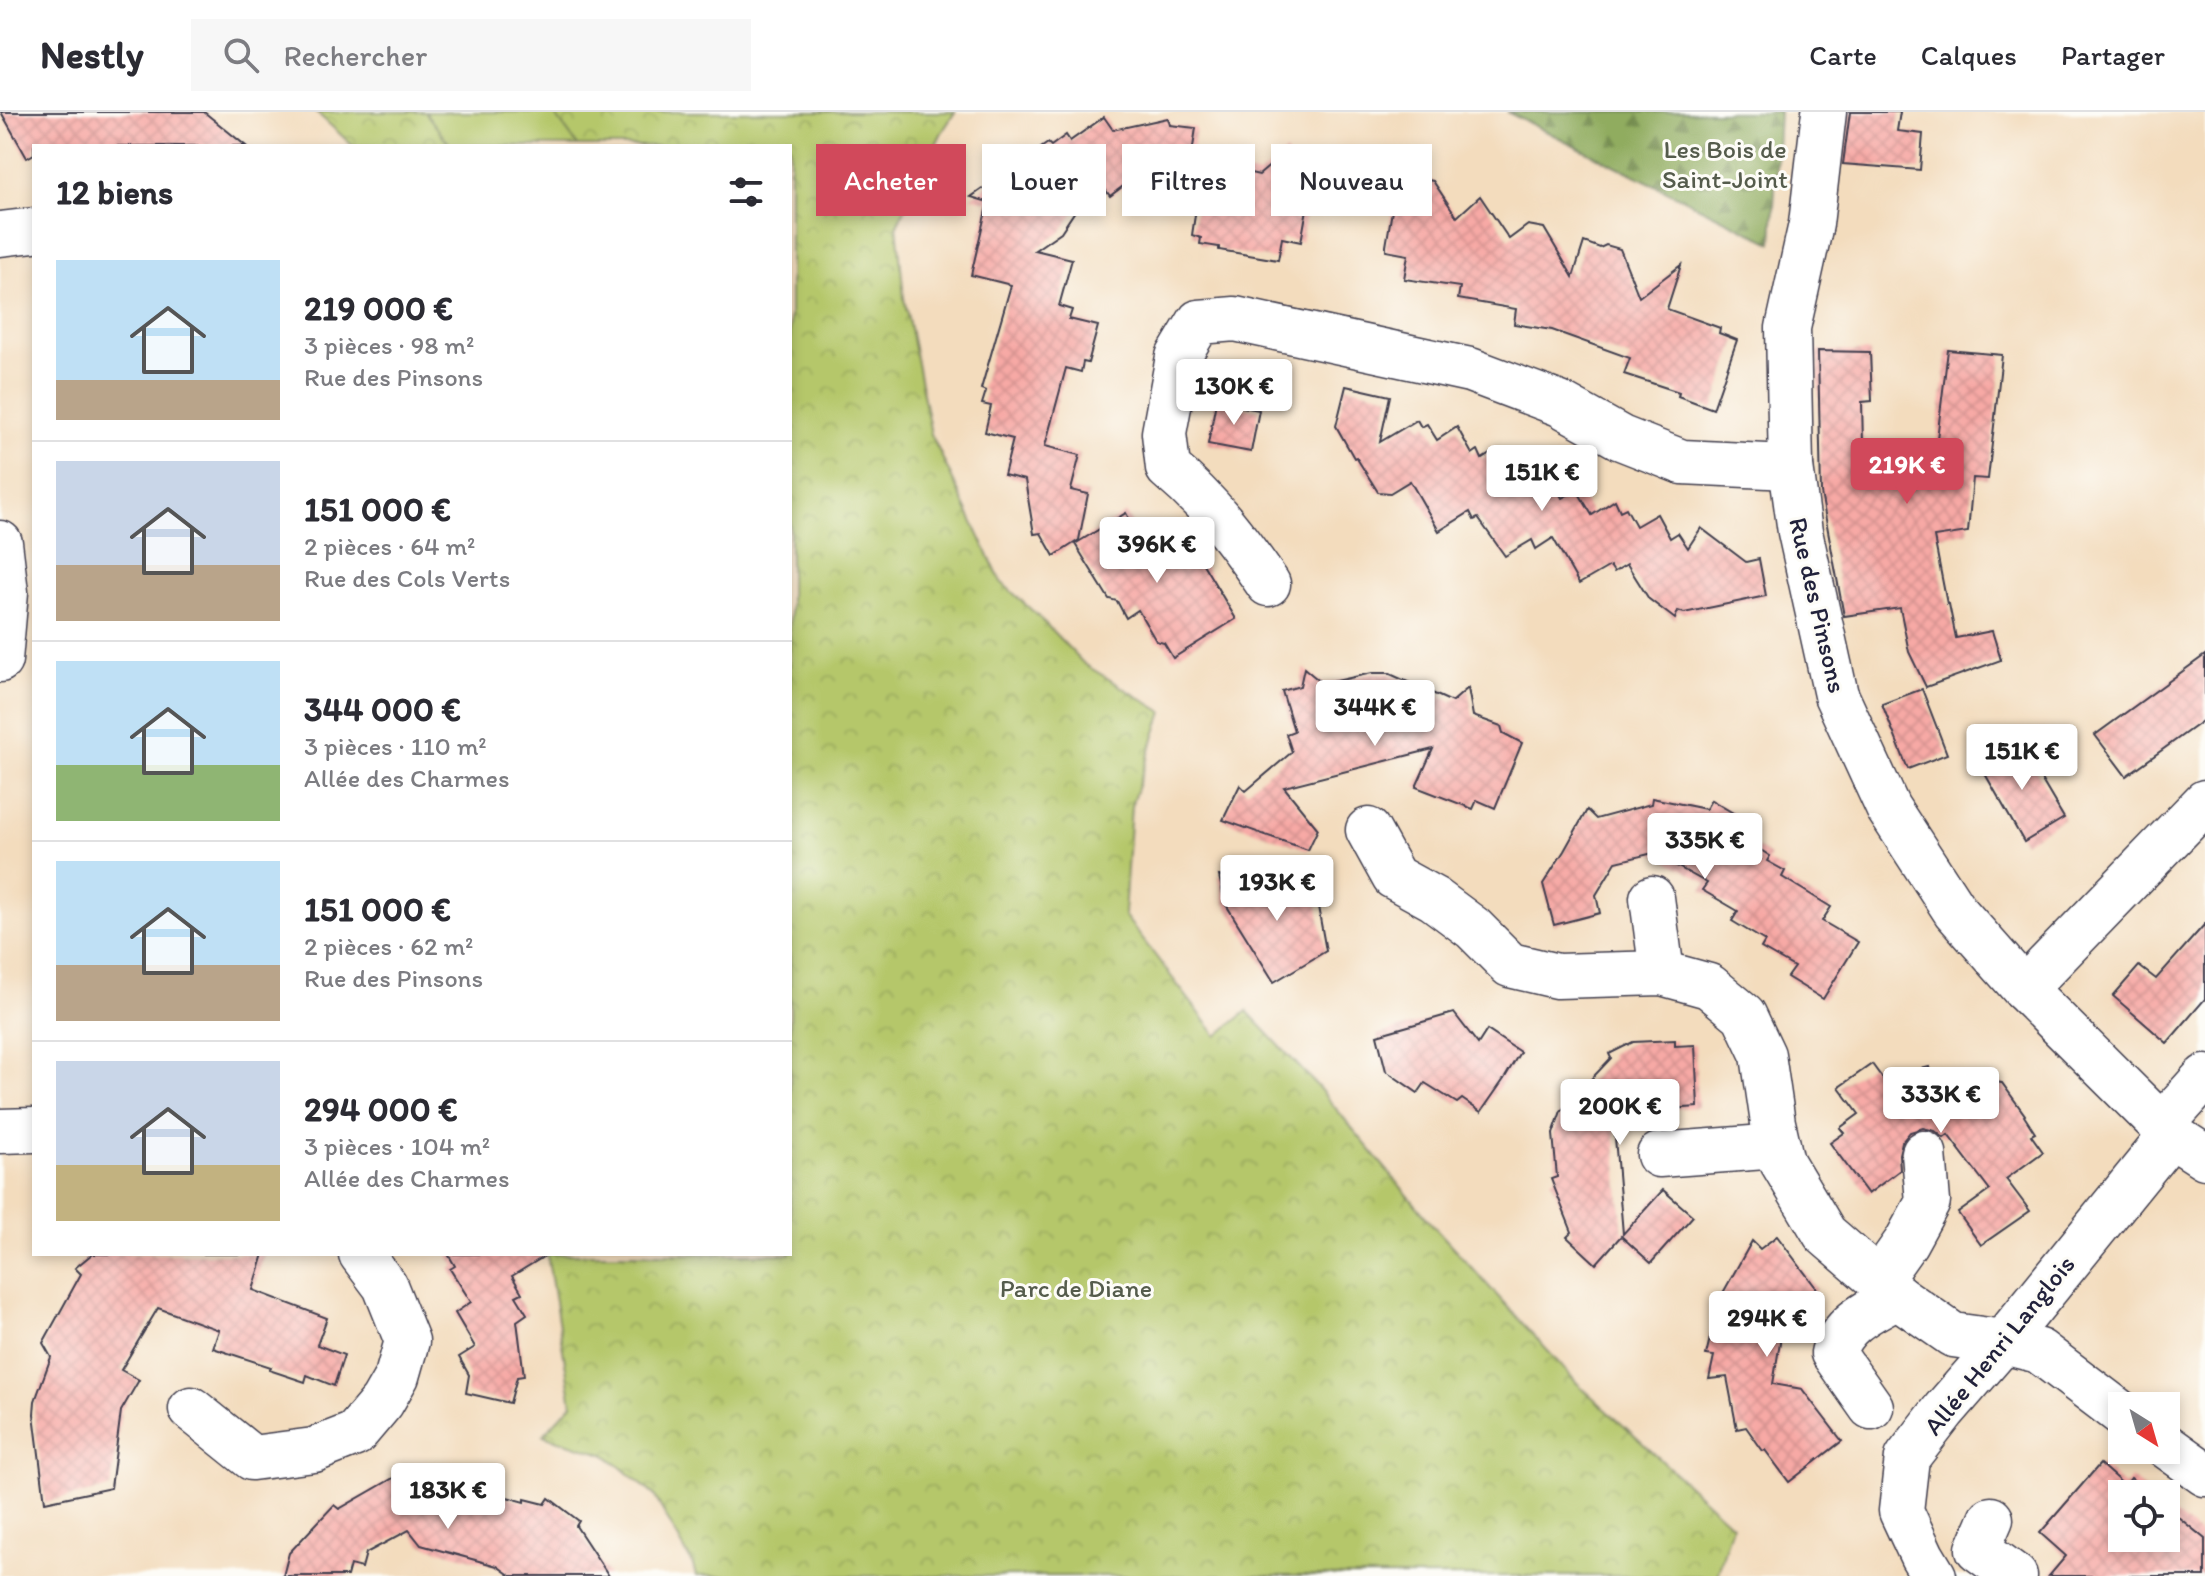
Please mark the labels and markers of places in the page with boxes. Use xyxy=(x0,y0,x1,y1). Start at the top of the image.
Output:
pin: 130K € xyxy=(1169,359,1299,427)
pin: 219K € xyxy=(1842,438,1972,506)
pin: 151K € xyxy=(1477,445,1607,513)
pin: 396K € xyxy=(1092,517,1222,585)
pin: 344K € xyxy=(1310,680,1440,748)
pin: 151K € xyxy=(1957,724,2087,792)
pin: 335K € xyxy=(1640,813,1770,881)
pin: 193K € xyxy=(1212,855,1342,923)
pin: 333K € xyxy=(1876,1067,2006,1135)
pin: 200K € xyxy=(1555,1079,1685,1147)
pin: 294K € xyxy=(1702,1291,1832,1359)
pin: 183K € xyxy=(383,1463,513,1531)

